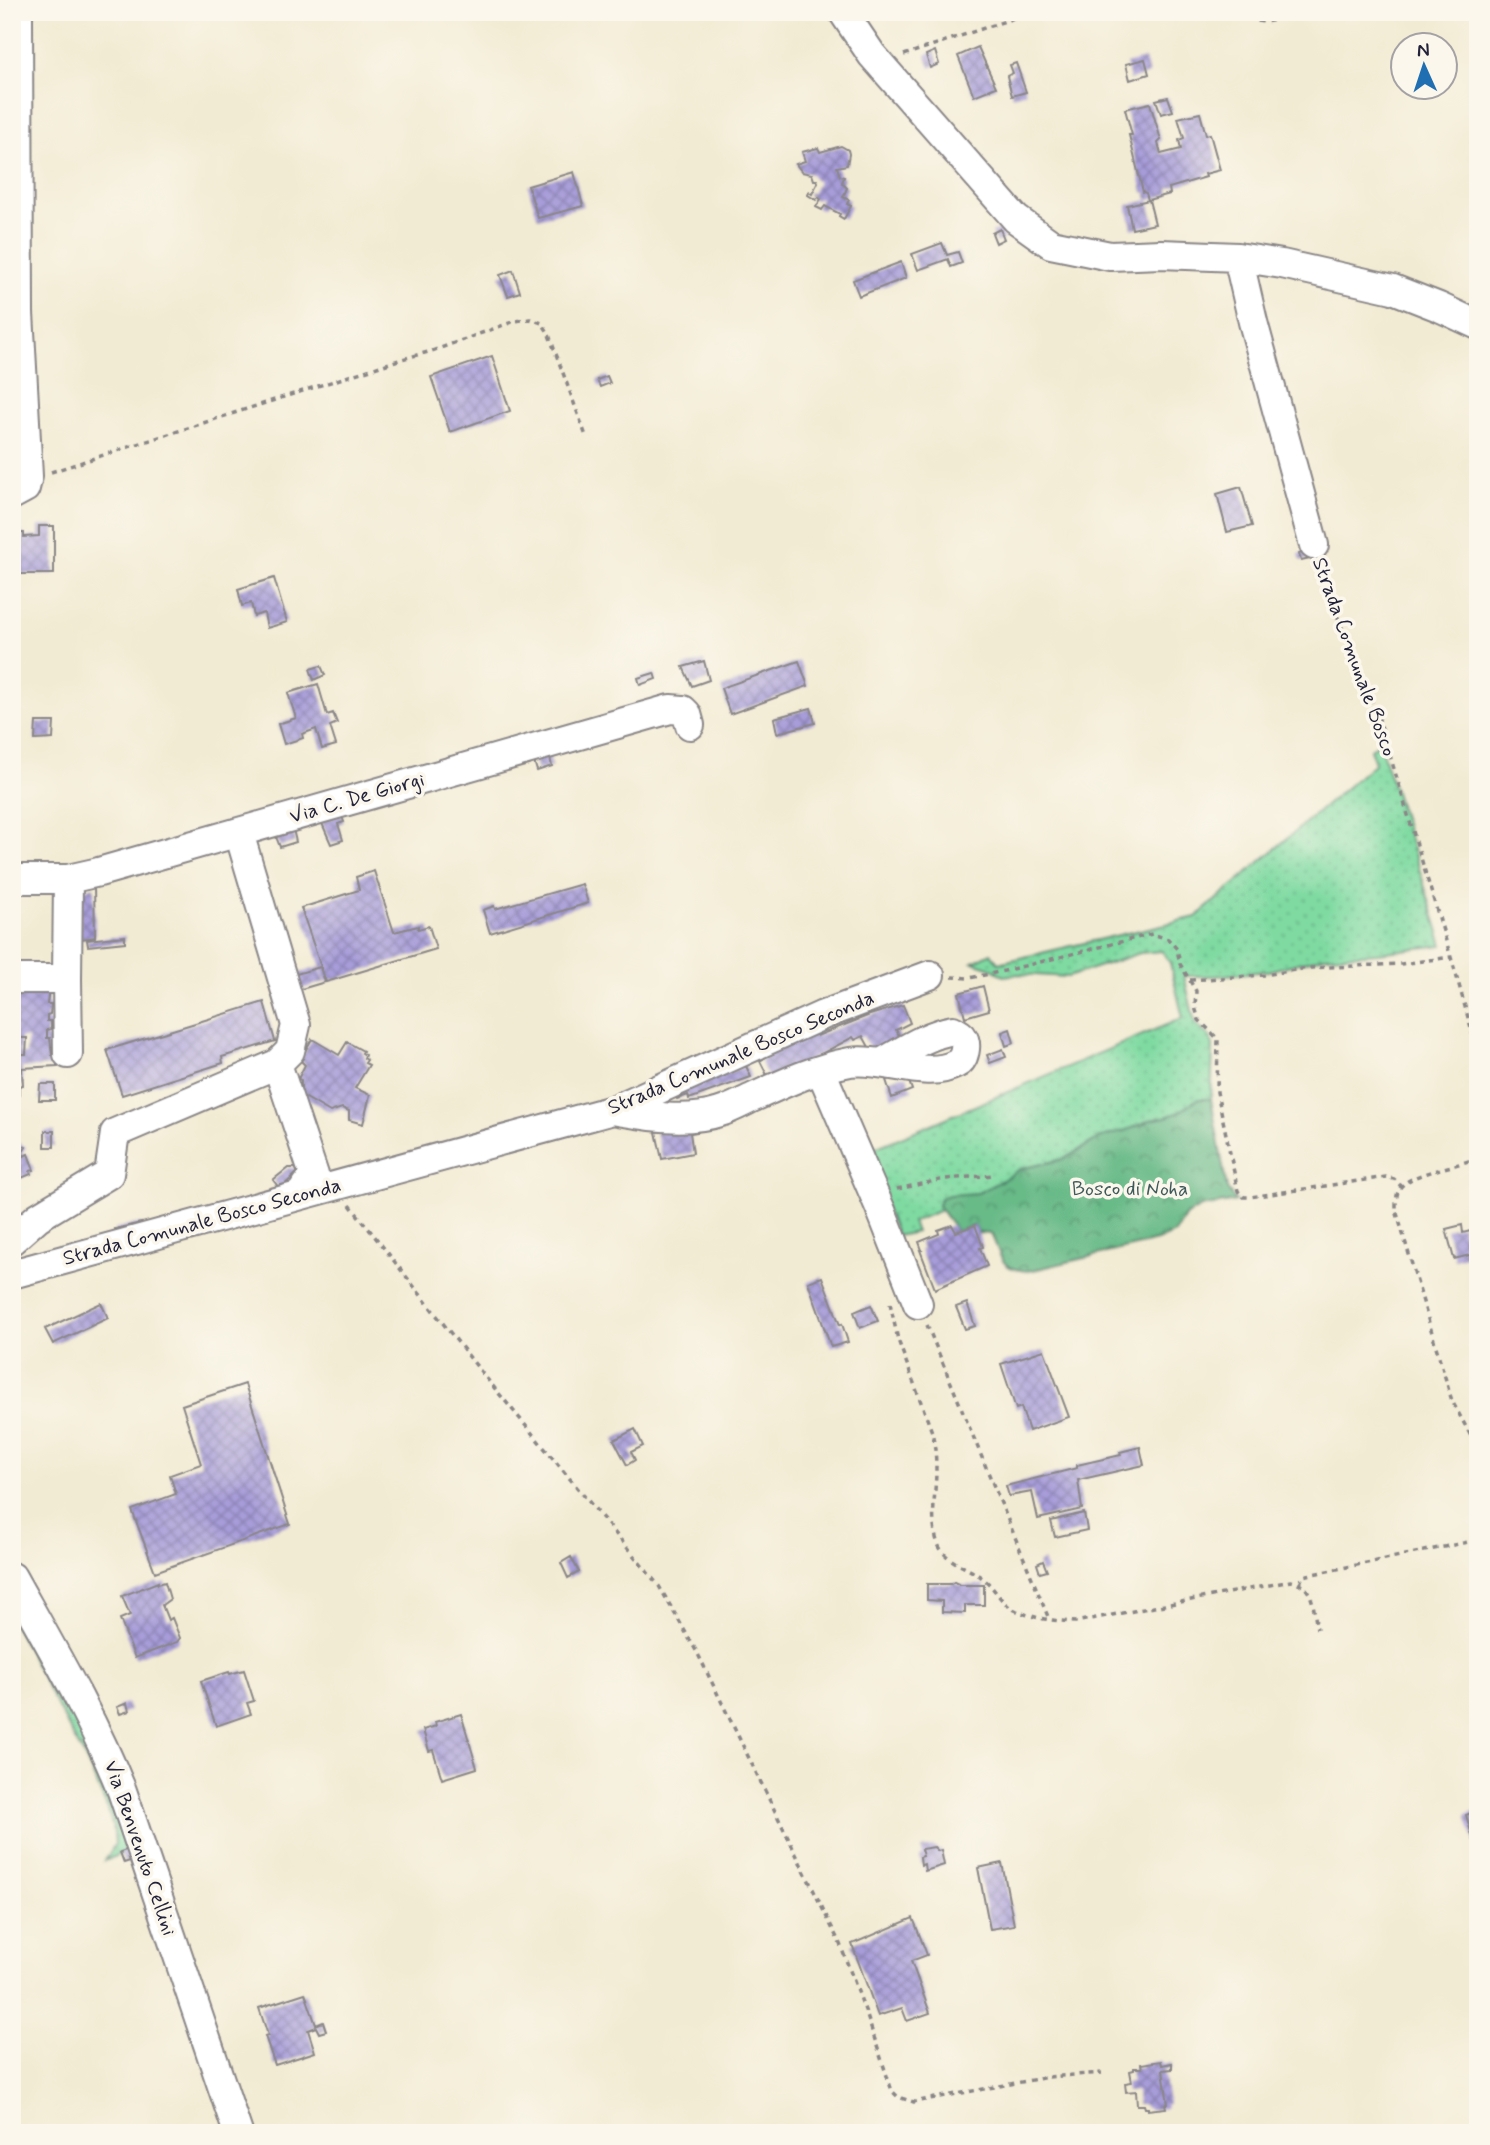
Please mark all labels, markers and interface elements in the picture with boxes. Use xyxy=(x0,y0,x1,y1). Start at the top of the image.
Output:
north arrow xyxy=(1388,32,1458,102)
text: N xyxy=(1416,38,1430,63)
street label: Strada Comunale Bosco xyxy=(1305,554,1403,760)
street label: Via C. De Giorgi xyxy=(286,765,428,831)
street label: Strada Comunale Bosco Seconda xyxy=(603,984,879,1122)
street label: Strada Comunale Bosco Seconda xyxy=(60,1171,344,1273)
park label: Bosco di Noha xyxy=(1072,1175,1188,1203)
street label: Via Benvenuto Cellini xyxy=(97,1757,183,1940)

